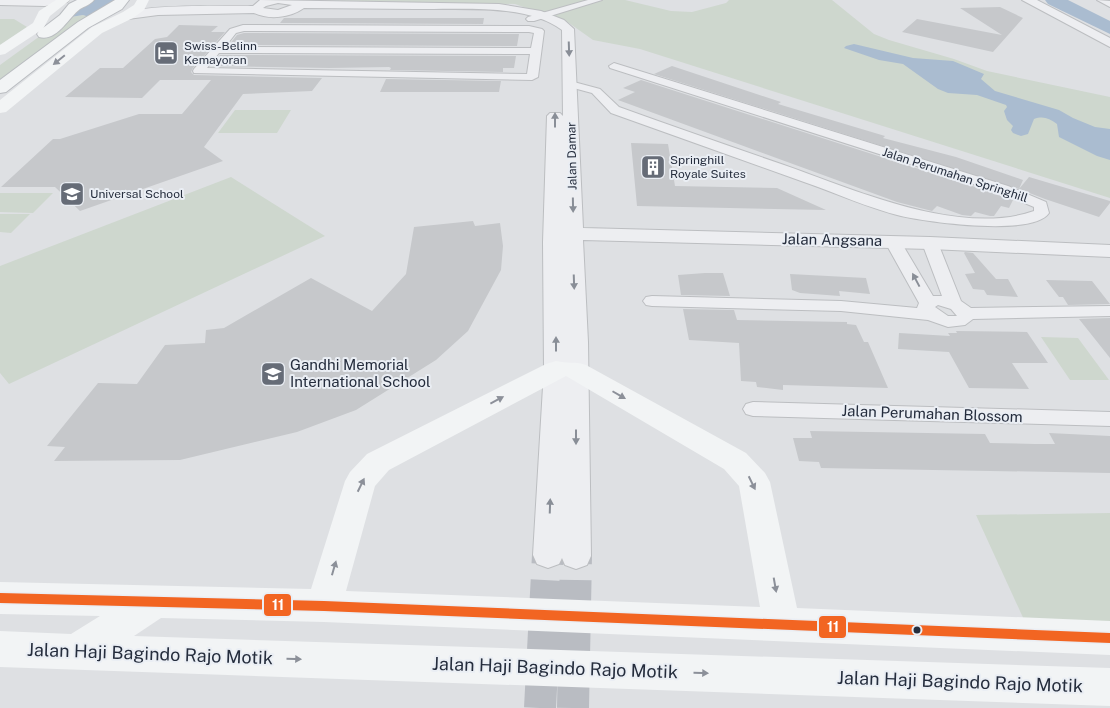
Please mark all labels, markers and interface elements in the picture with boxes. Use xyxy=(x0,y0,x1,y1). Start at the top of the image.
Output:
place label: Swiss-Belinn Kemayoran xyxy=(184,39,257,67)
hotel icon: Swiss-Belinn Kemayoran xyxy=(153,40,179,66)
one-way arrow xyxy=(566,41,574,57)
one-way arrow xyxy=(53,55,66,66)
one-way arrow xyxy=(551,112,559,128)
street label: Jalan Damar xyxy=(564,122,580,190)
street label: Jalan Perumahan Springhill xyxy=(880,145,1030,205)
place label: Springhill Royale Suites xyxy=(670,153,746,181)
building icon: Springhill Royale Suites xyxy=(640,154,666,180)
school or university icon: Universal School xyxy=(59,181,85,207)
place label: Universal School xyxy=(90,187,184,201)
one-way arrow xyxy=(569,197,577,213)
street label: Jalan Angsana xyxy=(782,230,882,249)
one-way arrow xyxy=(912,273,920,288)
one-way arrow xyxy=(571,275,579,291)
one-way arrow xyxy=(552,336,560,352)
place label: Gandhi Memorial International School xyxy=(290,356,431,390)
school or university icon: Gandhi Memorial International School xyxy=(260,361,286,387)
one-way arrow xyxy=(612,390,625,399)
one-way arrow xyxy=(489,396,504,404)
street label: Jalan Perumahan Blossom xyxy=(841,402,1023,425)
one-way arrow xyxy=(572,429,580,445)
one-way arrow xyxy=(748,476,756,491)
one-way arrow xyxy=(357,477,365,492)
one-way arrow xyxy=(546,498,554,514)
one-way arrow xyxy=(331,560,339,575)
one-way arrow xyxy=(771,578,779,594)
line badge: 11 xyxy=(263,593,292,617)
text: 11 xyxy=(272,597,284,613)
line badge: 11 xyxy=(818,615,847,639)
text: 11 xyxy=(827,619,839,635)
unlabelled marker xyxy=(912,625,922,635)
street label: Jalan Haji Bagindo Rajo Motik xyxy=(27,639,273,668)
street label: Jalan Haji Bagindo Rajo Motik xyxy=(432,653,678,682)
one-way arrow xyxy=(286,656,302,664)
street label: Jalan Haji Bagindo Rajo Motik xyxy=(837,667,1083,696)
one-way arrow xyxy=(693,669,709,677)

